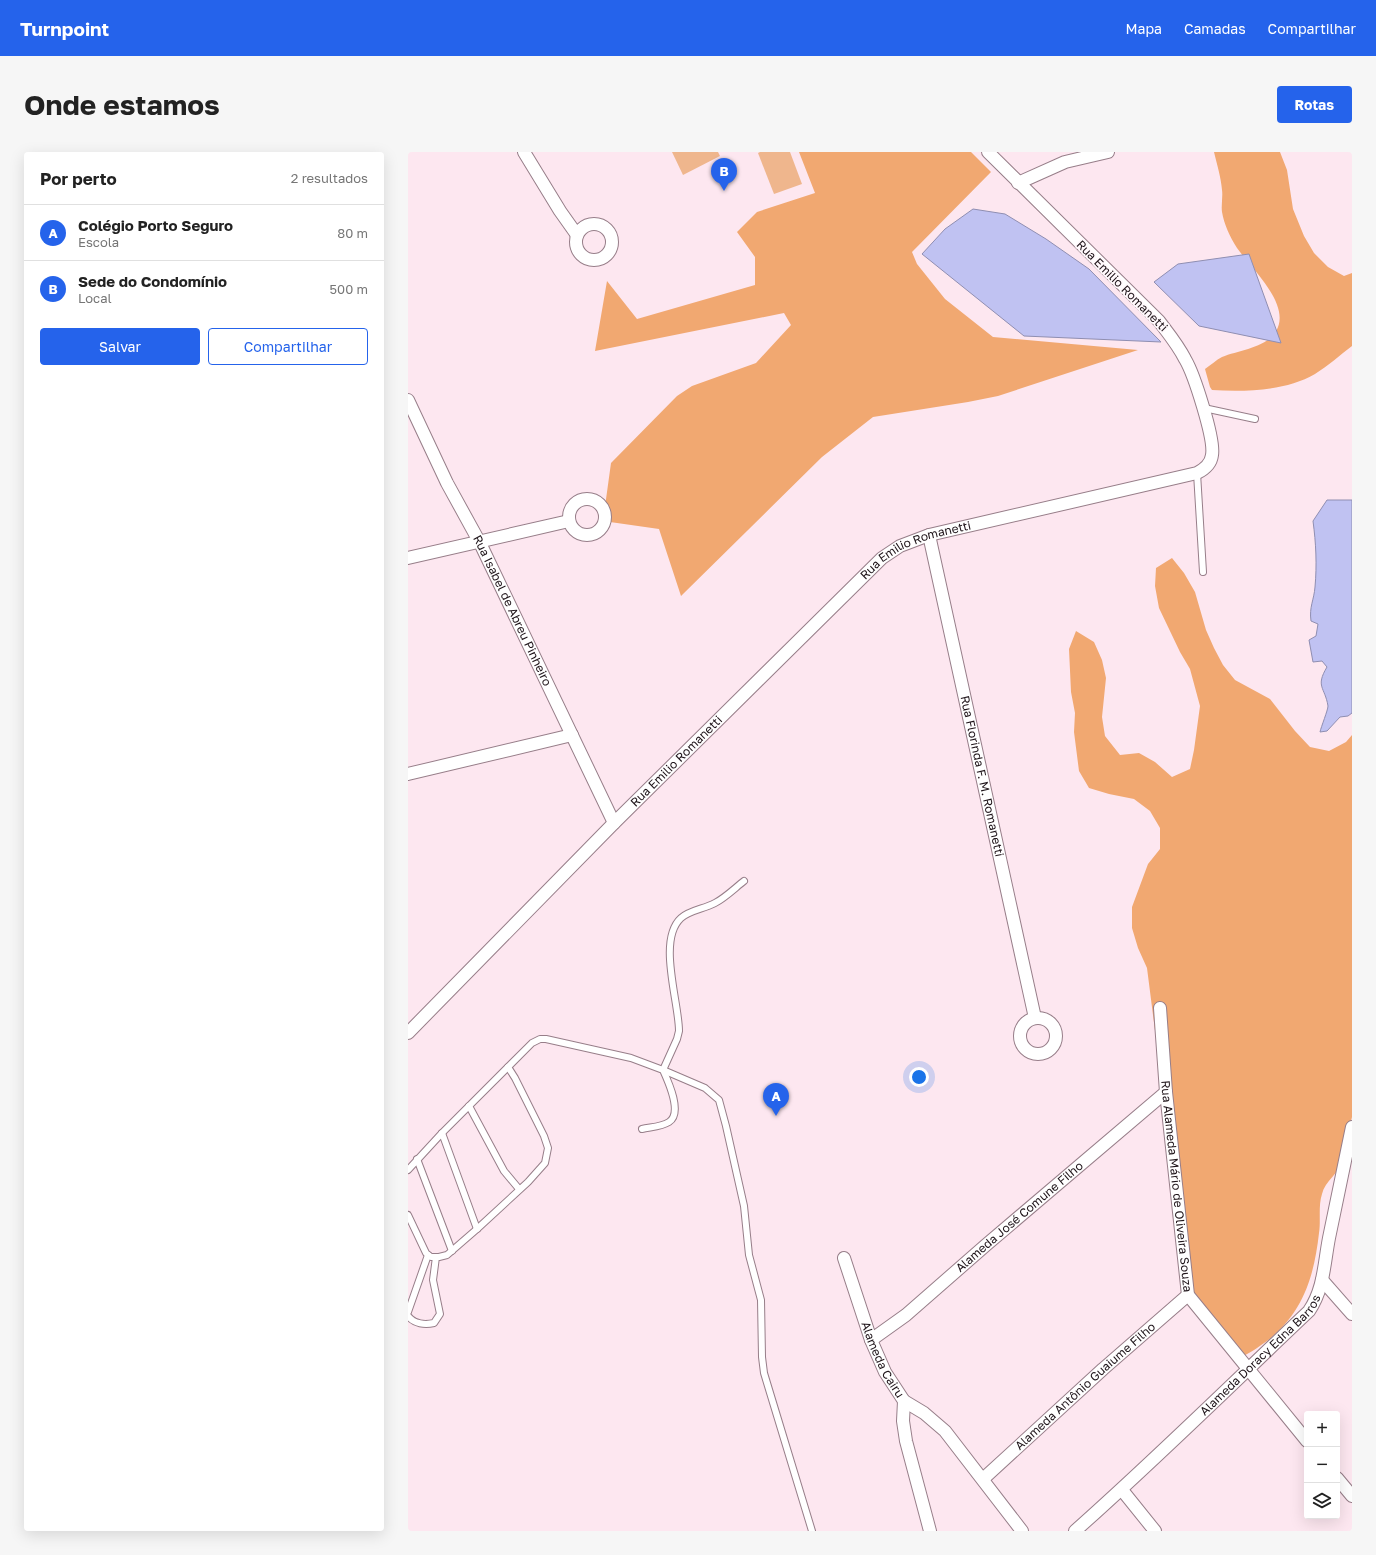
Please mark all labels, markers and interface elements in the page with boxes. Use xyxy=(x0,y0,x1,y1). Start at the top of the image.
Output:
text: Turnpoint xyxy=(20,17,109,40)
text: Mapa xyxy=(1125,20,1162,37)
text: Camadas xyxy=(1184,20,1246,37)
text: Compartilhar xyxy=(1268,20,1356,37)
button: Rotas xyxy=(1277,86,1352,123)
text: Onde estamos xyxy=(24,88,220,121)
pin: B xyxy=(711,158,737,191)
text: Por perto xyxy=(40,168,117,189)
text: 2 resultados xyxy=(291,170,368,186)
text: Colégio Porto Seguro xyxy=(78,216,233,234)
text: A xyxy=(48,225,58,241)
text: 80 m xyxy=(337,225,368,241)
text: Escola xyxy=(78,234,119,250)
street label: Rua Emilio Romanetti xyxy=(1074,237,1171,334)
text: Sede do Condomínio xyxy=(78,272,227,290)
text: B xyxy=(48,281,58,297)
text: 500 m xyxy=(330,281,368,297)
text: Local xyxy=(78,290,112,306)
button: Salvar xyxy=(40,328,200,365)
button: Compartilhar xyxy=(208,328,368,365)
street label: Rua Emilio Romanetti xyxy=(857,518,972,582)
street label: Rua Isabel de Abreu Pinheiro xyxy=(470,532,555,688)
street label: Rua Florinda F. M. Romanetti xyxy=(957,694,1007,858)
street label: Rua Emilio Romanetti xyxy=(627,712,725,810)
your location xyxy=(909,1067,929,1087)
street label: Rua Alameda Mário de Oliveira Souza xyxy=(1158,1080,1196,1293)
pin: A xyxy=(763,1083,789,1116)
street label: Alameda José Comune Filho xyxy=(952,1158,1086,1275)
street label: Alameda Doracy Edna Barros xyxy=(1196,1292,1324,1418)
street label: Alameda Cairu xyxy=(858,1319,908,1400)
street label: Alameda Antônio Guaiume Filho xyxy=(1012,1319,1158,1453)
map controls xyxy=(1304,1411,1340,1519)
button: + xyxy=(1304,1411,1340,1447)
button: − xyxy=(1304,1447,1340,1483)
button: layers xyxy=(1304,1483,1340,1519)

